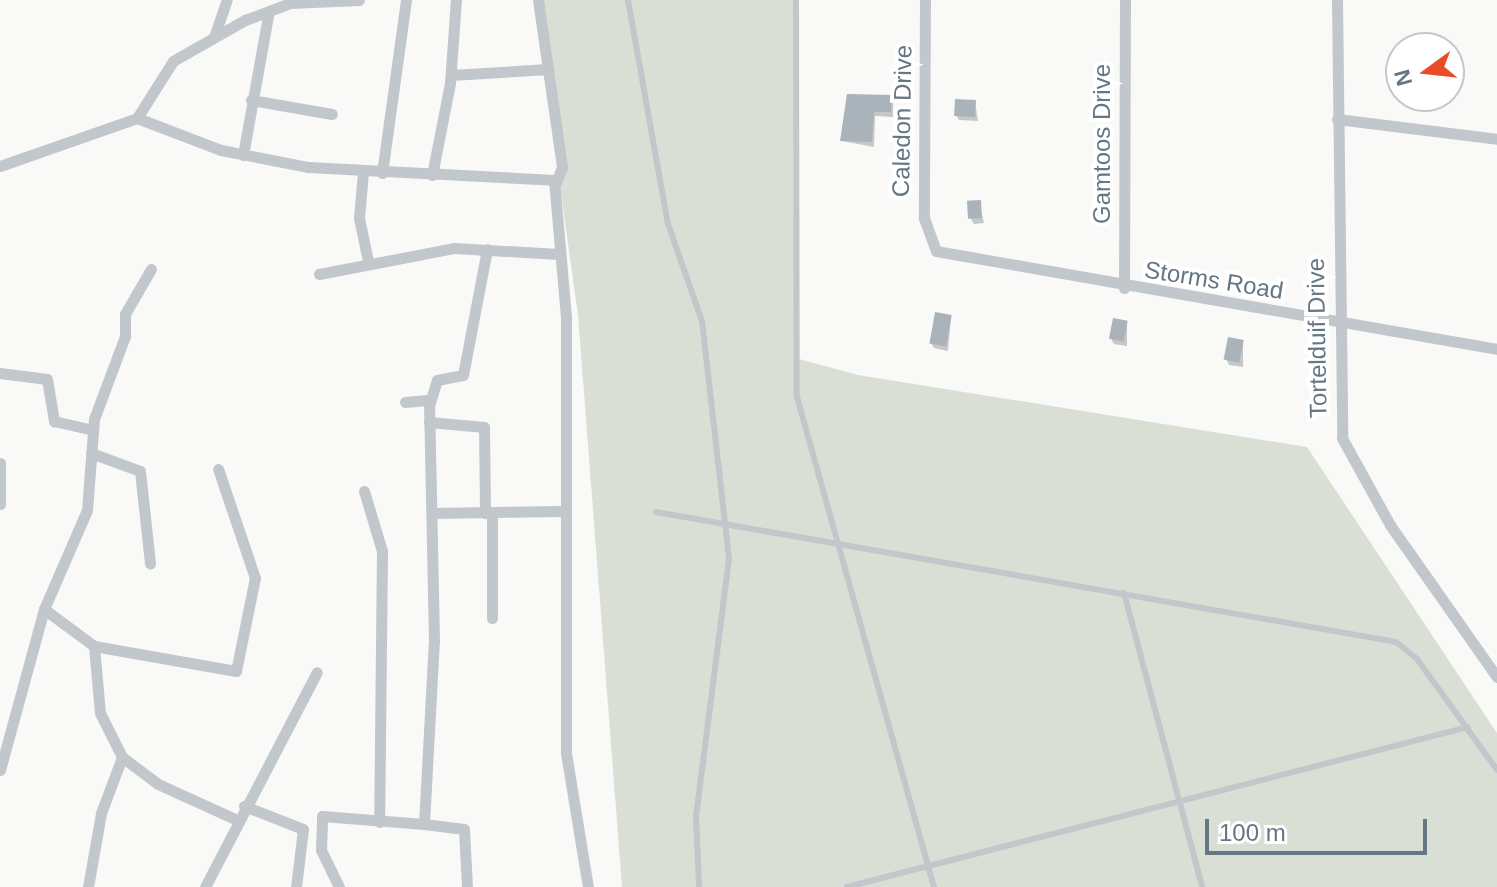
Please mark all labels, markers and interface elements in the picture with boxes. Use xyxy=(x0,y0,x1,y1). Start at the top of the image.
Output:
north arrow xyxy=(1385,32,1465,112)
street label: Caledon Drive xyxy=(886,45,918,197)
street label: Gamtoos Drive xyxy=(1088,64,1116,224)
text: N xyxy=(1389,67,1417,89)
street label: Storms Road xyxy=(1143,255,1285,305)
street label: Tortelduif Drive xyxy=(1301,258,1333,418)
scale bar xyxy=(1209,803,1431,853)
text: 100 m xyxy=(1219,819,1286,846)

